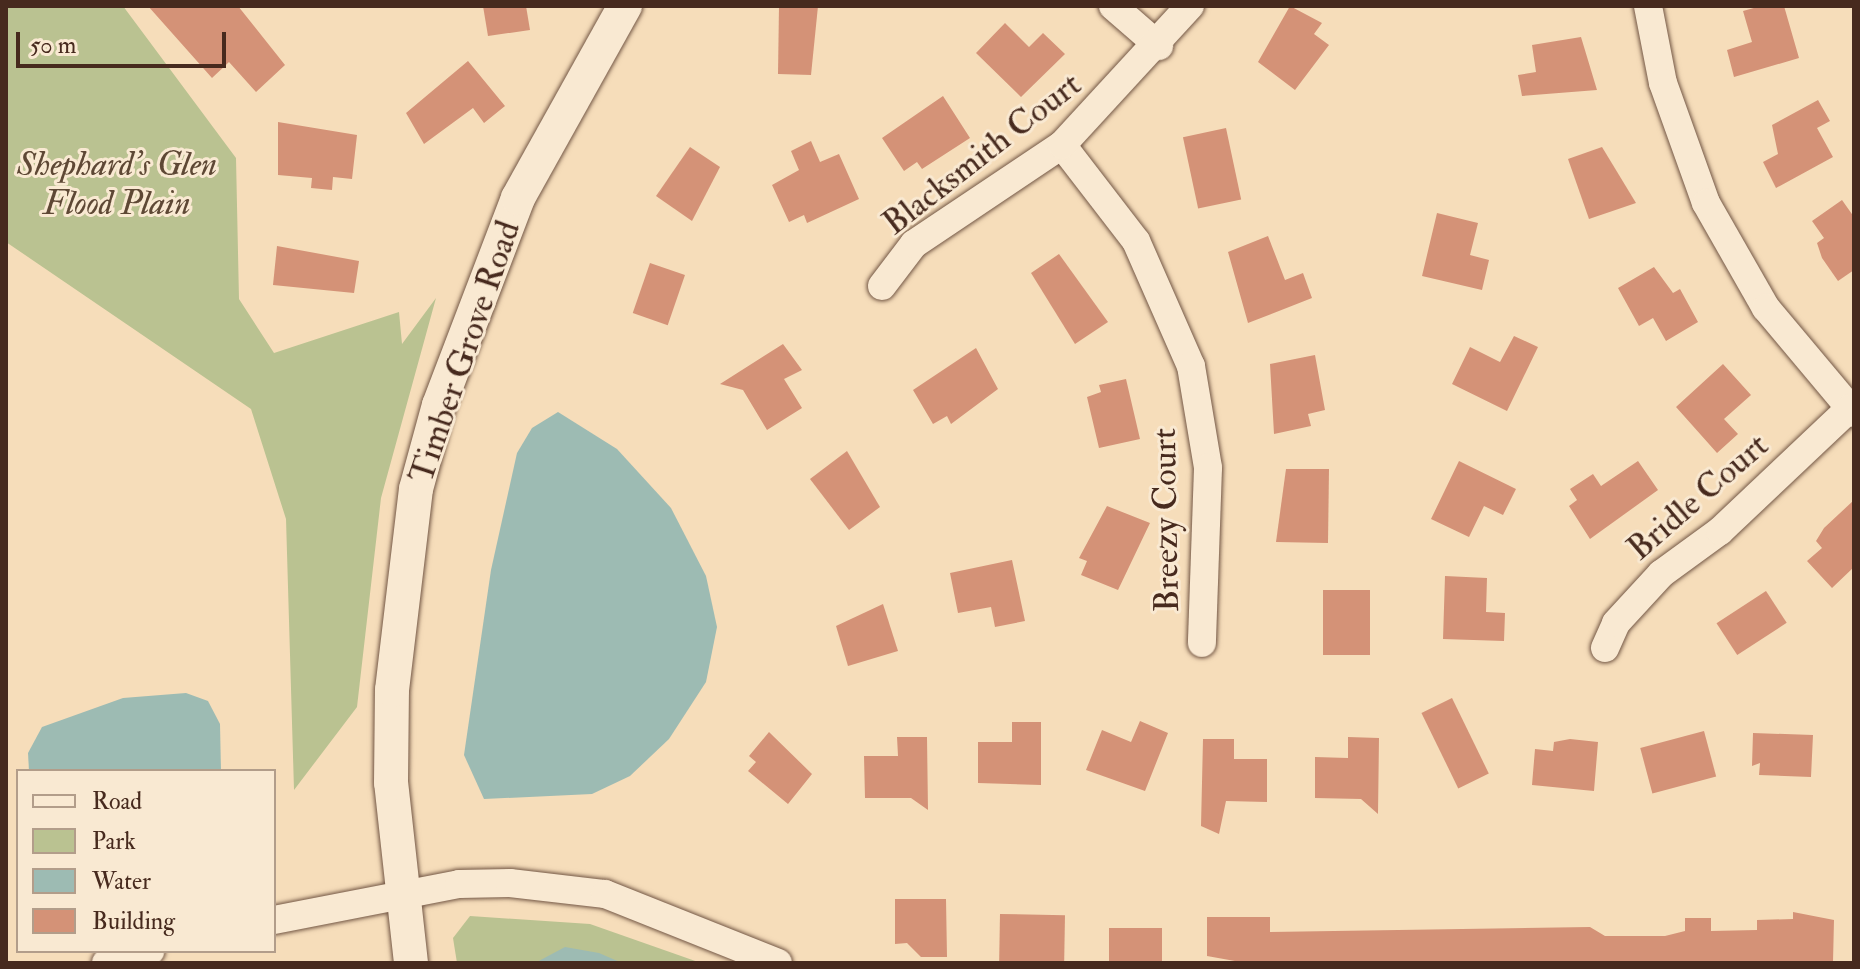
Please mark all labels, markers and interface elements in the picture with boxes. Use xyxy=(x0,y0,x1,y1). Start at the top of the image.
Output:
scale bar xyxy=(20,16,230,66)
text: 50 m xyxy=(30,30,76,61)
street label: Blacksmith Court xyxy=(875,64,1089,244)
park label: Shephard's Glen Flood Plain xyxy=(17,144,217,224)
street label: Timber Grove Road xyxy=(401,215,529,489)
street label: Bridle Court xyxy=(1619,425,1777,569)
street label: Breezy Court xyxy=(1144,428,1188,612)
legend xyxy=(16,769,276,953)
text: Road xyxy=(92,786,142,817)
text: Park xyxy=(92,826,136,857)
text: Water xyxy=(92,866,151,897)
text: Building xyxy=(92,906,175,937)

